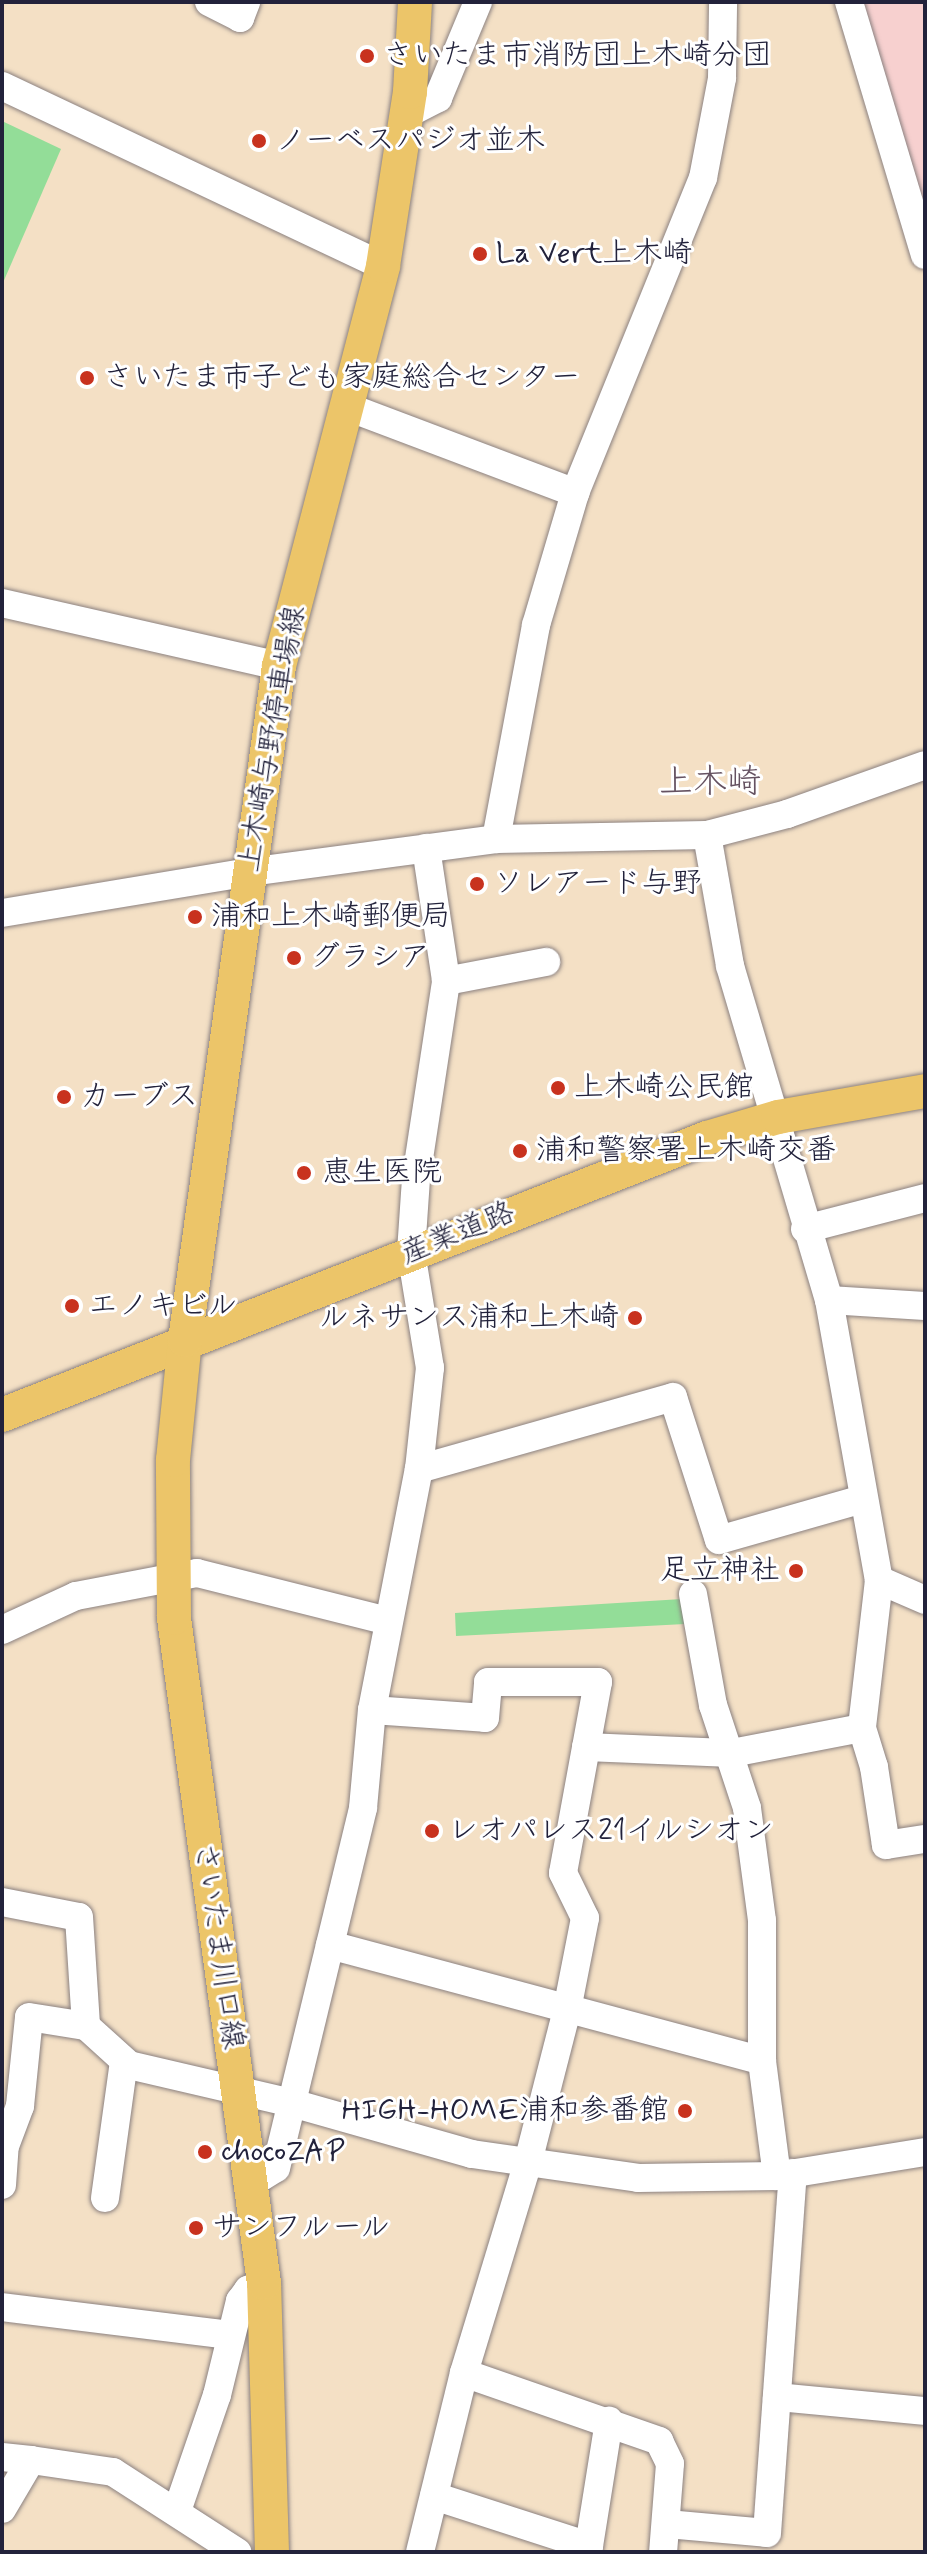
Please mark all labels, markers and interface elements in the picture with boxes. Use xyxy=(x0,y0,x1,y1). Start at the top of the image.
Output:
place label: さいたま市消防団上木崎分団 xyxy=(383,38,773,74)
marker: さいたま市消防団上木崎分団 xyxy=(358,47,376,65)
place label: ノーベスパジオ並木 xyxy=(275,123,545,159)
marker: ノーベスパジオ並木 xyxy=(250,132,268,150)
place label: La Vert上木崎 xyxy=(496,236,687,272)
marker: La Vert上木崎 xyxy=(471,245,489,263)
place label: さいたま市子ども家庭総合センター xyxy=(103,360,583,396)
marker: さいたま市子ども家庭総合センター xyxy=(78,369,96,387)
street label: 上木崎与野停車場線 xyxy=(232,603,314,875)
district label: 上木崎 xyxy=(659,763,761,803)
place label: ソレアード与野 xyxy=(493,866,702,902)
marker: ソレアード与野 xyxy=(468,875,486,893)
place label: 浦和上木崎郵便局 xyxy=(211,899,451,935)
marker: 浦和上木崎郵便局 xyxy=(186,908,204,926)
place label: グラシア xyxy=(310,940,430,976)
marker: グラシア xyxy=(285,949,303,967)
place label: 上木崎公民館 xyxy=(574,1070,754,1106)
place label: カーブス xyxy=(80,1079,200,1115)
marker: 上木崎公民館 xyxy=(549,1079,567,1097)
marker: カーブス xyxy=(55,1088,73,1106)
place label: 浦和警察署上木崎交番 xyxy=(536,1133,836,1169)
marker: 浦和警察署上木崎交番 xyxy=(511,1142,529,1160)
place label: 恵生医院 xyxy=(322,1155,442,1191)
marker: 恵生医院 xyxy=(293,1162,315,1184)
street label: 産業道路 xyxy=(396,1195,520,1273)
place label: エノキビル xyxy=(88,1288,238,1324)
marker: エノキビル xyxy=(63,1297,81,1315)
place label: ルネサンス浦和上木崎 xyxy=(319,1300,619,1336)
marker: ルネサンス浦和上木崎 xyxy=(626,1309,644,1327)
place label: 足立神社 xyxy=(660,1553,780,1589)
marker: 足立神社 xyxy=(787,1562,805,1580)
place label: レオパレス21イルシオン xyxy=(448,1813,776,1849)
marker: レオパレス21イルシオン xyxy=(423,1822,441,1840)
street label: さいたま川口線 xyxy=(186,1840,250,2052)
place label: HIGH-HOME浦和参番館 xyxy=(342,2093,669,2129)
marker: HIGH-HOME浦和参番館 xyxy=(676,2102,694,2120)
place label: chocoZAP xyxy=(221,2134,345,2170)
marker: chocoZAP xyxy=(196,2143,214,2161)
place label: サンフルール xyxy=(212,2210,393,2246)
marker: サンフルール xyxy=(187,2219,205,2237)

